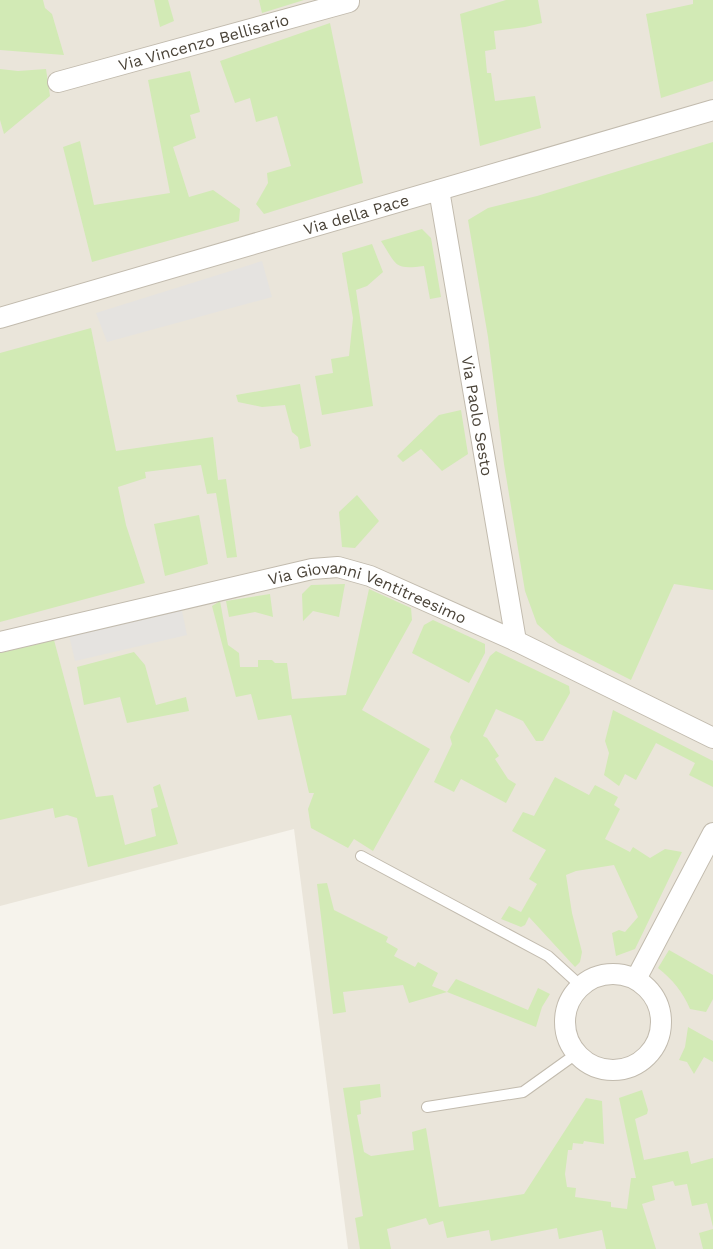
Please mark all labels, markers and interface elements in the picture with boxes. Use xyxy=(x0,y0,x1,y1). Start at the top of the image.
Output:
street label: Via Vincenzo Bellisario xyxy=(116,9,291,74)
street label: Via della Pace xyxy=(301,190,411,238)
street label: Via Paolo Sesto xyxy=(458,354,497,477)
street label: Via Giovanni Ventitreesimo xyxy=(266,557,470,627)

